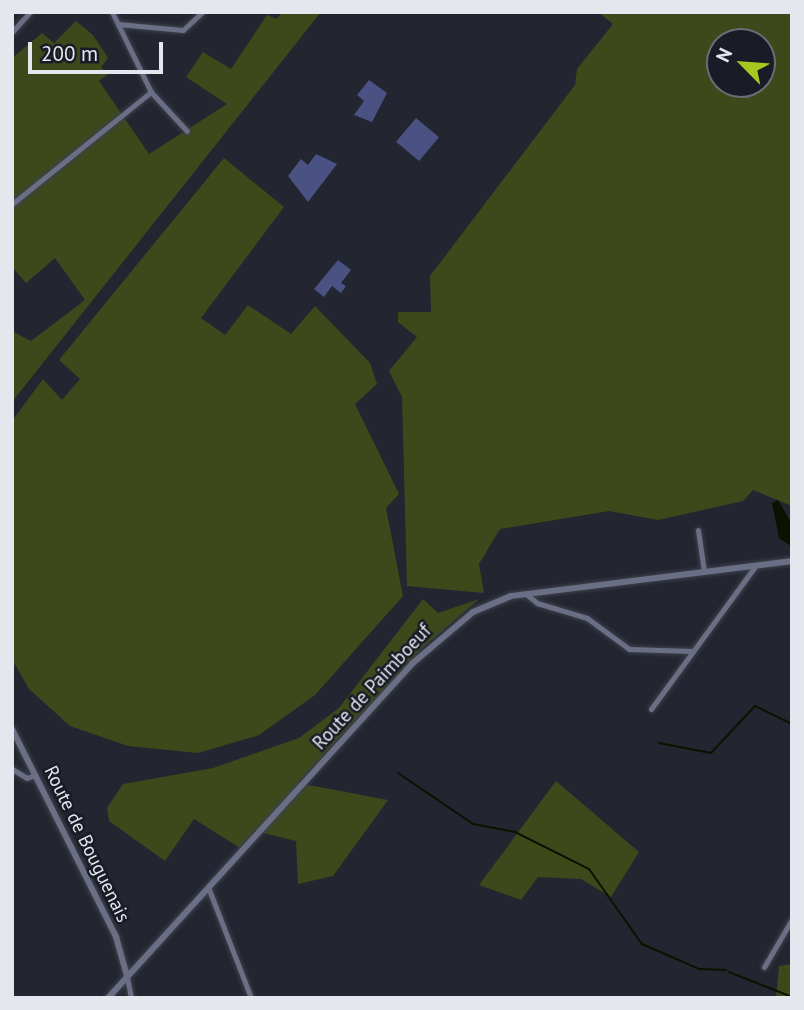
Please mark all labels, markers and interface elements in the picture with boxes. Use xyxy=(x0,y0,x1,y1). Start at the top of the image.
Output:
scale bar xyxy=(32,28,166,72)
north arrow xyxy=(706,28,776,98)
text: 200 m xyxy=(41,40,98,67)
text: N xyxy=(710,44,737,66)
street label: Route de Paimboeuf xyxy=(308,620,436,754)
street label: Route de Bouguenais xyxy=(39,762,135,926)

